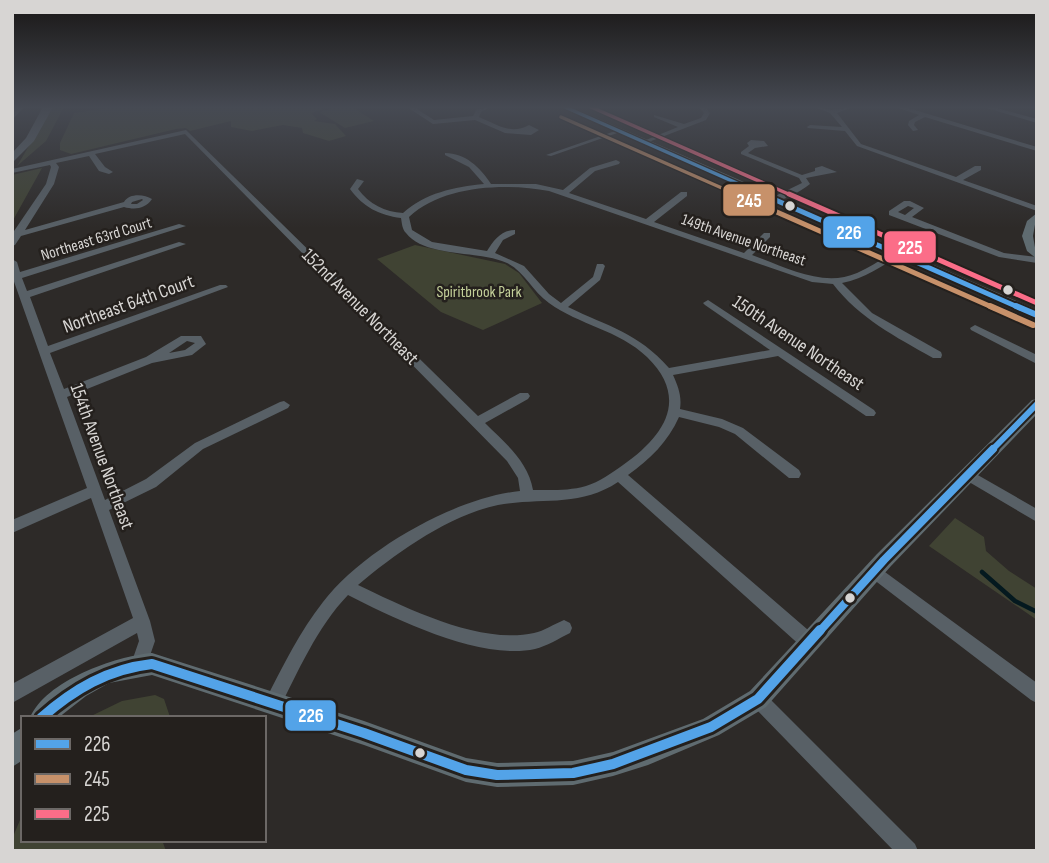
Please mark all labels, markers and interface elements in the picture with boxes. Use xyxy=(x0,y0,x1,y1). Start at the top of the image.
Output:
line badge: 245 xyxy=(722,183,776,217)
text: 245 xyxy=(736,190,762,213)
unlabelled marker xyxy=(783,199,797,213)
street label: 149th Avenue Northeast xyxy=(679,210,808,271)
street label: Northeast 63rd Court xyxy=(39,214,154,265)
line badge: 226 xyxy=(822,215,876,249)
text: 226 xyxy=(836,222,862,245)
line badge: 225 xyxy=(883,230,937,264)
text: 225 xyxy=(898,237,923,260)
street label: 152nd Avenue Northeast xyxy=(297,244,423,370)
street label: Northeast 64th Court xyxy=(60,270,197,339)
park label: Spiritbrook Park xyxy=(436,283,522,302)
unlabelled marker xyxy=(1001,283,1015,297)
street label: 150th Avenue Northeast xyxy=(728,291,869,396)
street label: 154th Avenue Northeast xyxy=(65,380,139,533)
unlabelled marker xyxy=(843,591,857,605)
line badge: 226 xyxy=(284,699,337,732)
text: 226 xyxy=(298,705,324,728)
legend xyxy=(21,716,266,842)
text: 226 xyxy=(84,732,111,757)
unlabelled marker xyxy=(413,746,427,760)
text: 245 xyxy=(84,767,110,792)
text: 225 xyxy=(84,802,110,827)

